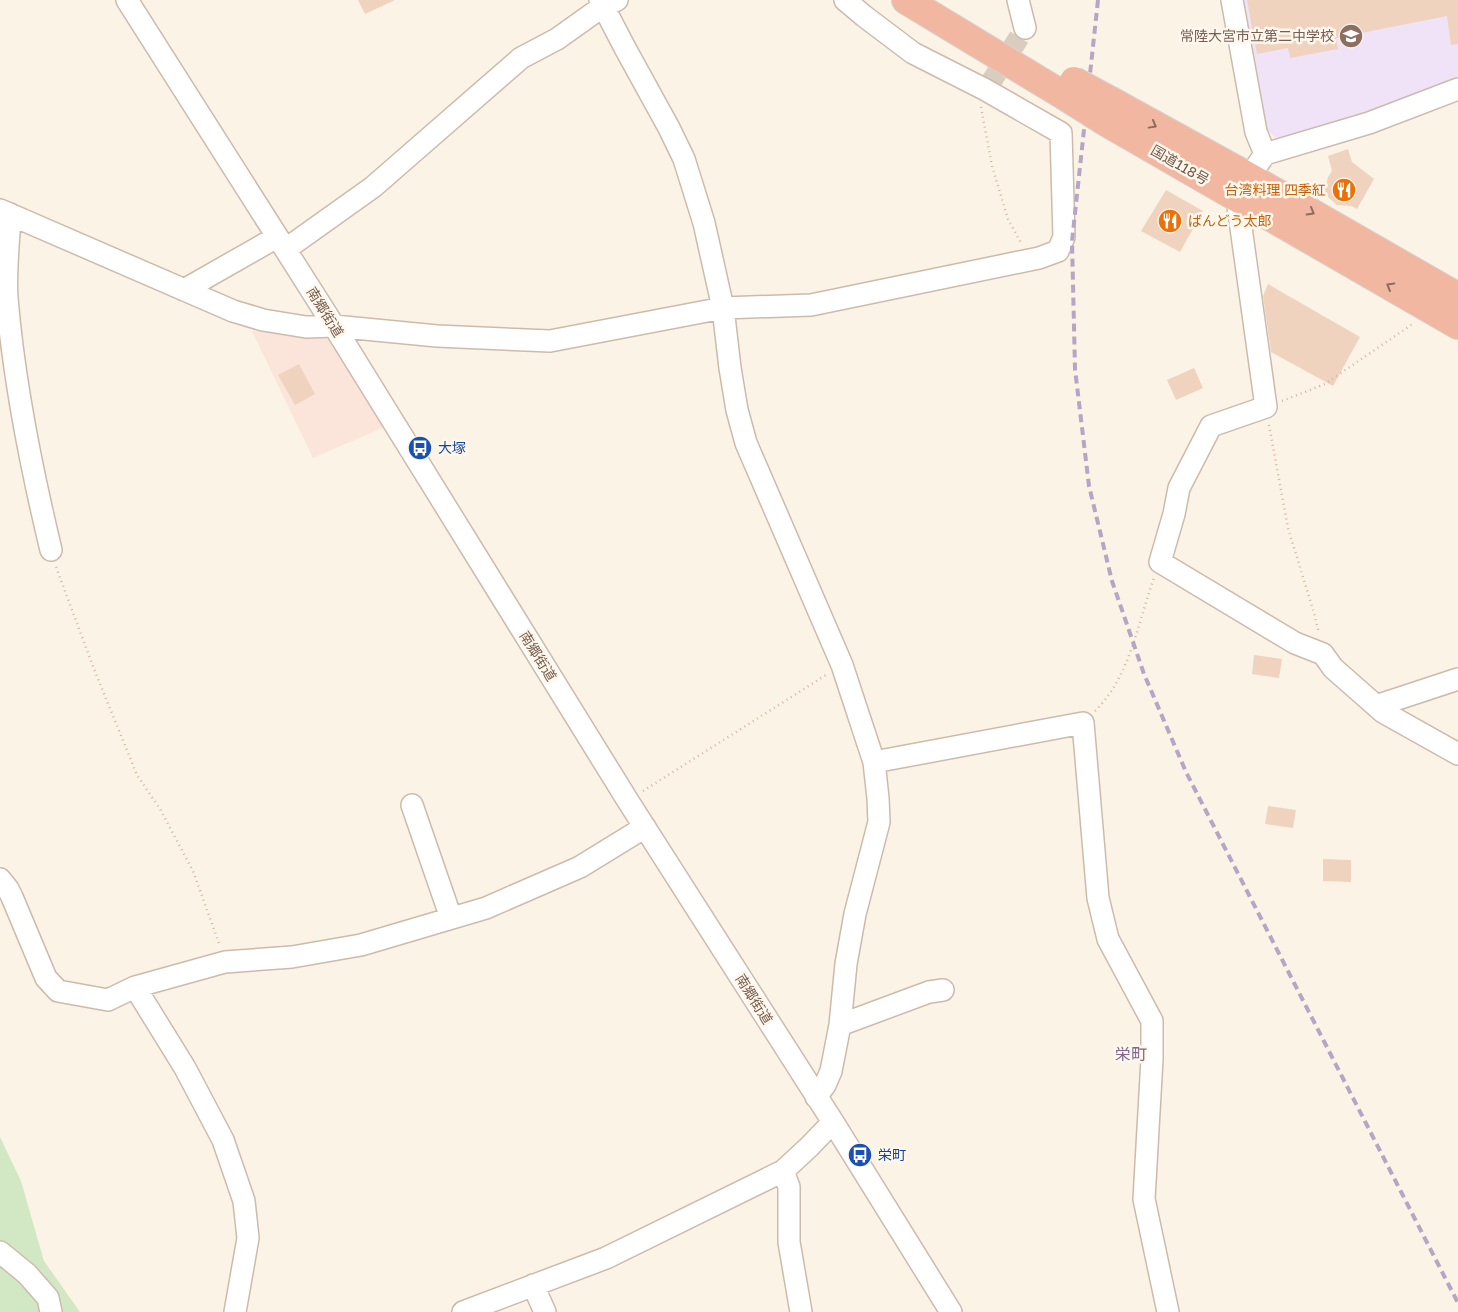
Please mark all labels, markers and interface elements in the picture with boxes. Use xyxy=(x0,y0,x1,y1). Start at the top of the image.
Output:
school or university icon: 常陸大宮市立第二中学校 xyxy=(1338,23,1364,49)
place label: 常陸大宮市立第二中学校 xyxy=(1180,27,1334,44)
one-way arrow xyxy=(1148,118,1157,128)
street label: 国道118号 xyxy=(1148,141,1212,188)
restaurant icon: 台湾料理 四季紅 xyxy=(1331,177,1357,203)
place label: 台湾料理 四季紅 xyxy=(1225,181,1326,198)
one-way arrow xyxy=(1305,206,1314,216)
restaurant icon: ばんどう太郎 xyxy=(1157,208,1183,234)
place label: ばんどう太郎 xyxy=(1188,212,1272,229)
street label: 南郷街道 xyxy=(303,283,347,340)
one-way arrow xyxy=(1387,283,1396,293)
bus stop icon: 大塚 xyxy=(407,435,433,461)
place label: 大塚 xyxy=(438,439,466,456)
street label: 南郷街道 xyxy=(516,627,560,684)
street label: 南郷街道 xyxy=(732,970,776,1027)
district label: 栄町 xyxy=(1115,1044,1147,1064)
bus stop icon: 栄町 xyxy=(847,1142,873,1168)
place label: 栄町 xyxy=(878,1146,906,1163)

